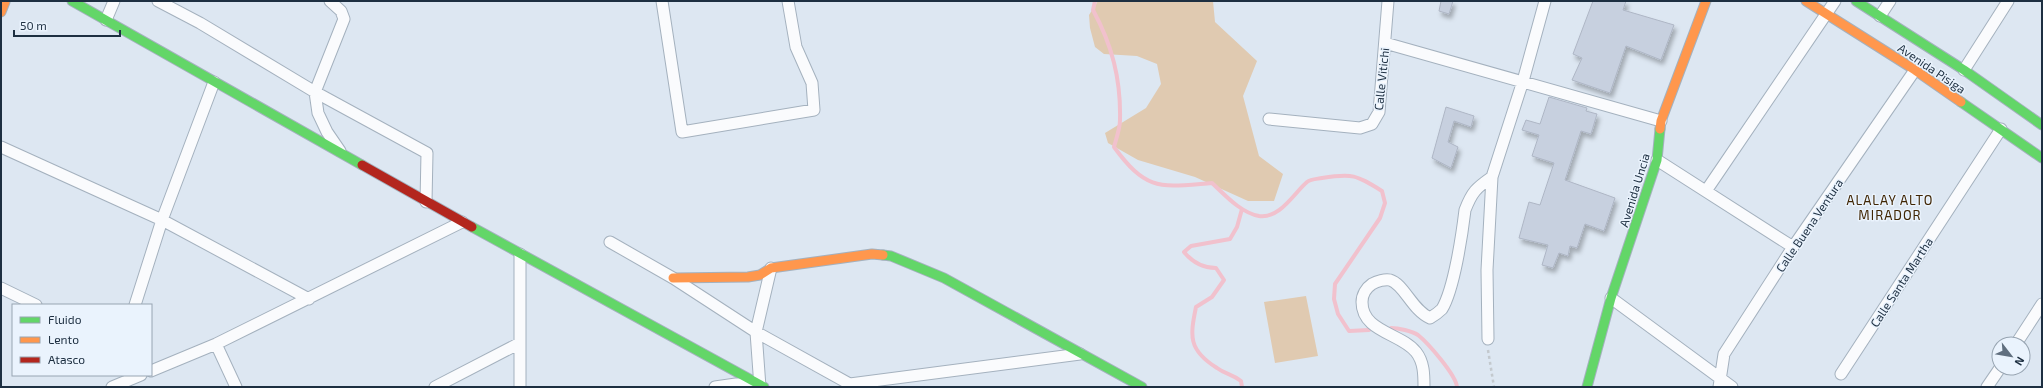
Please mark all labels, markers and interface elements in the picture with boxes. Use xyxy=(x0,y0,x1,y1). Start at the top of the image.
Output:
scale bar xyxy=(14,12,120,38)
text: 50 m xyxy=(20,18,47,32)
street label: Avenida Pisiga xyxy=(1896,40,1968,96)
street label: Calle Vitichi xyxy=(1371,47,1391,111)
street label: Avenida Uncia xyxy=(1616,151,1652,229)
street label: Calle Buena Ventura xyxy=(1773,176,1845,274)
district label: ALALAY ALTO MIRADOR xyxy=(1846,192,1934,223)
street label: Calle Santa Martha xyxy=(1867,235,1935,329)
legend xyxy=(12,304,152,376)
text: Fluido xyxy=(48,312,82,326)
text: Lento xyxy=(48,332,79,346)
north arrow xyxy=(1991,336,2031,376)
text: Atasco xyxy=(48,352,85,366)
text: N xyxy=(2012,355,2028,368)

